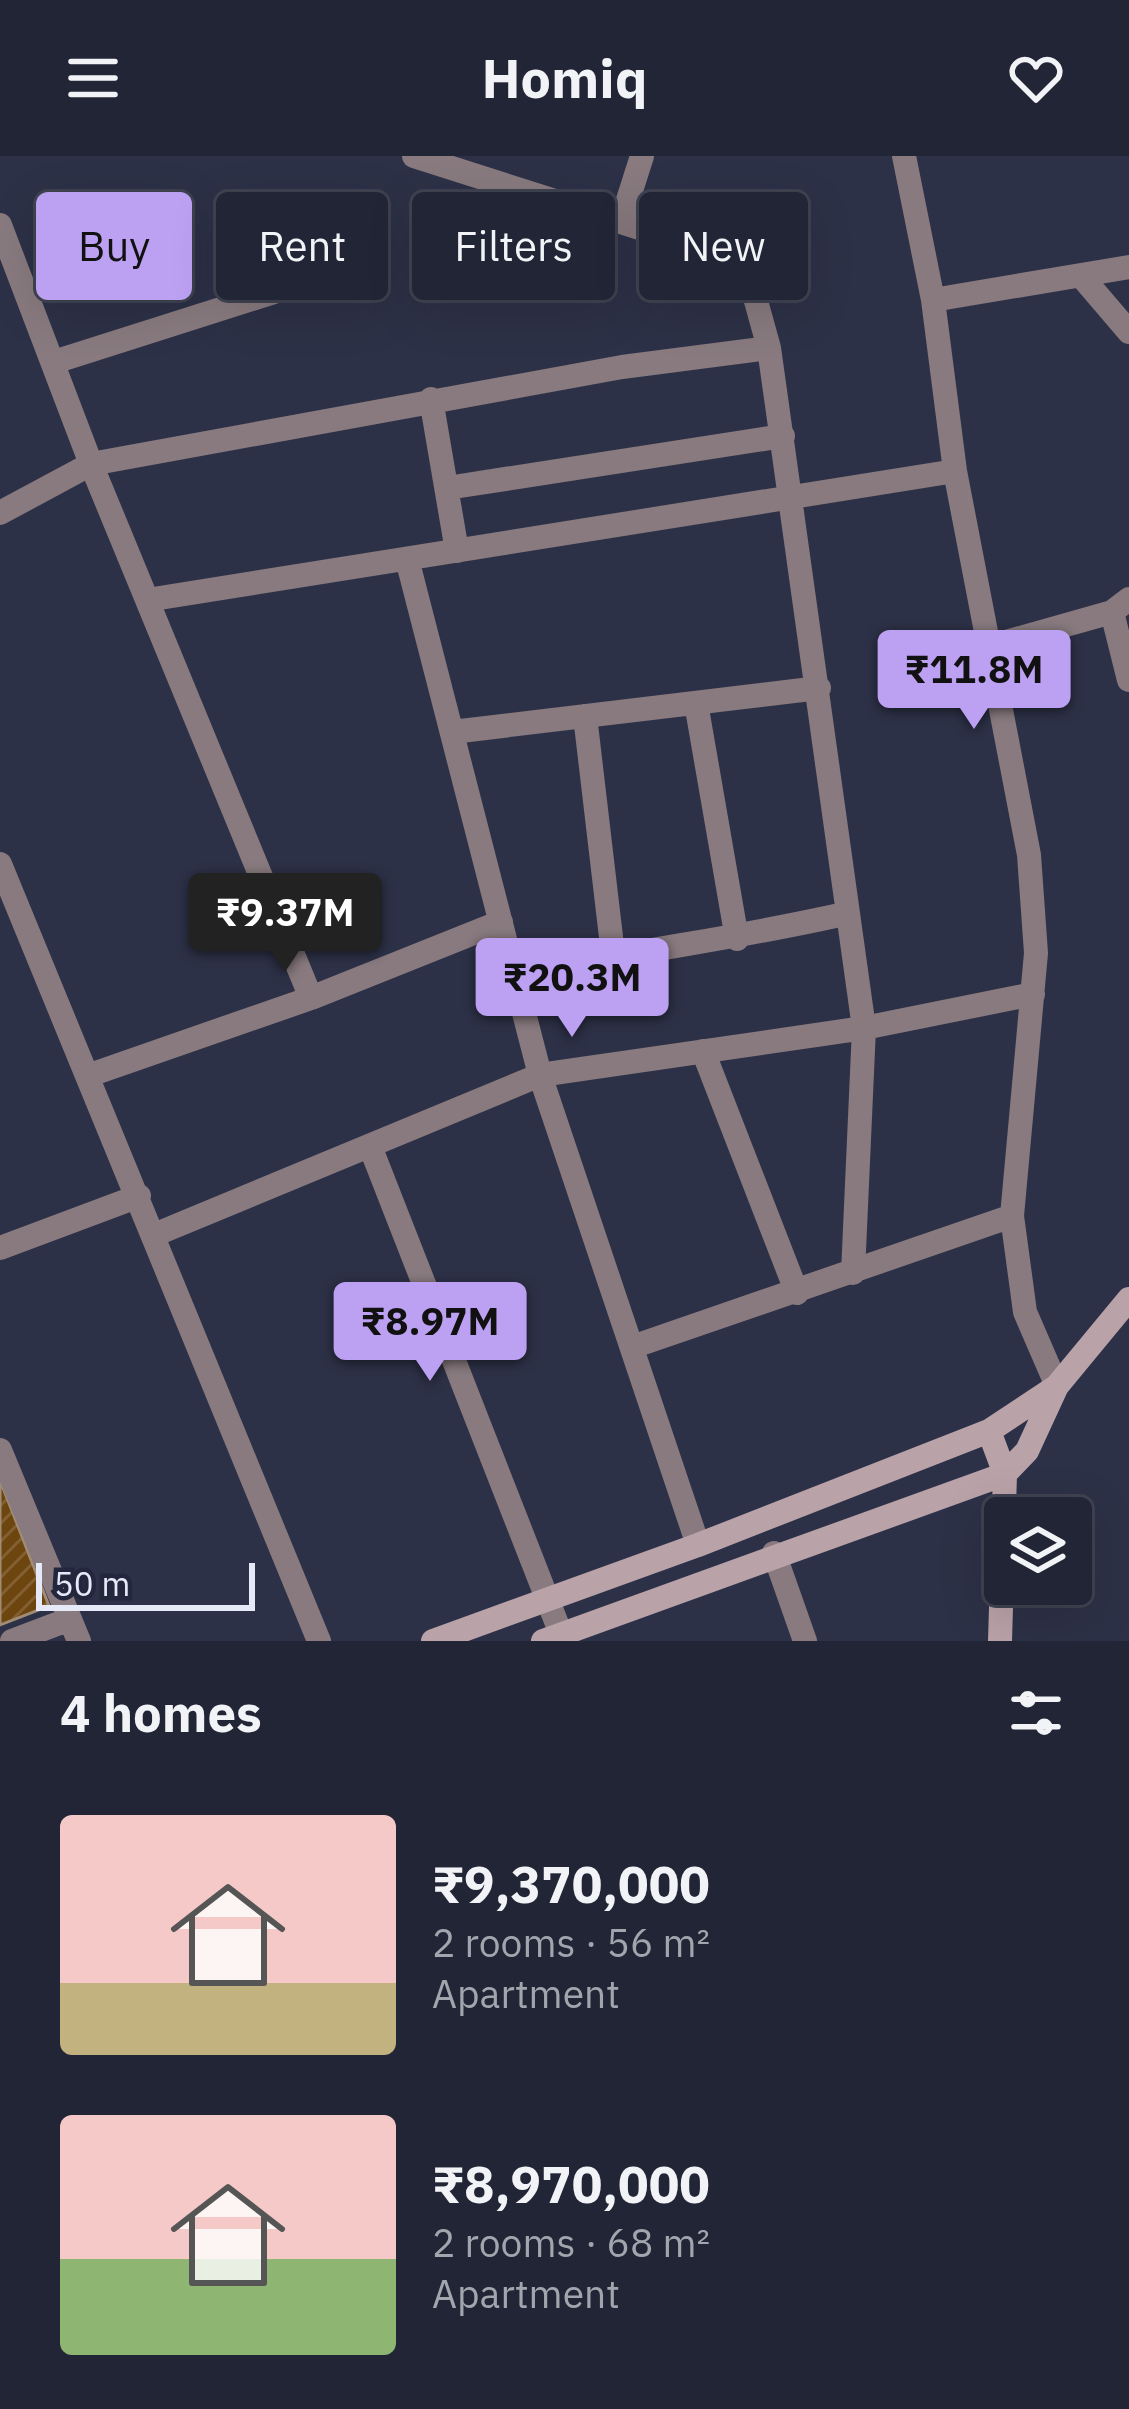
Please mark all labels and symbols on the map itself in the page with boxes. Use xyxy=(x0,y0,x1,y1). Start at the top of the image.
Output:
pin: ₹11.8M xyxy=(876,630,1072,732)
pin: ₹9.37M xyxy=(187,873,383,975)
pin: ₹20.3M xyxy=(474,938,670,1040)
pin: ₹8.97M xyxy=(332,1282,528,1384)
scale bar xyxy=(36,1557,255,1610)

